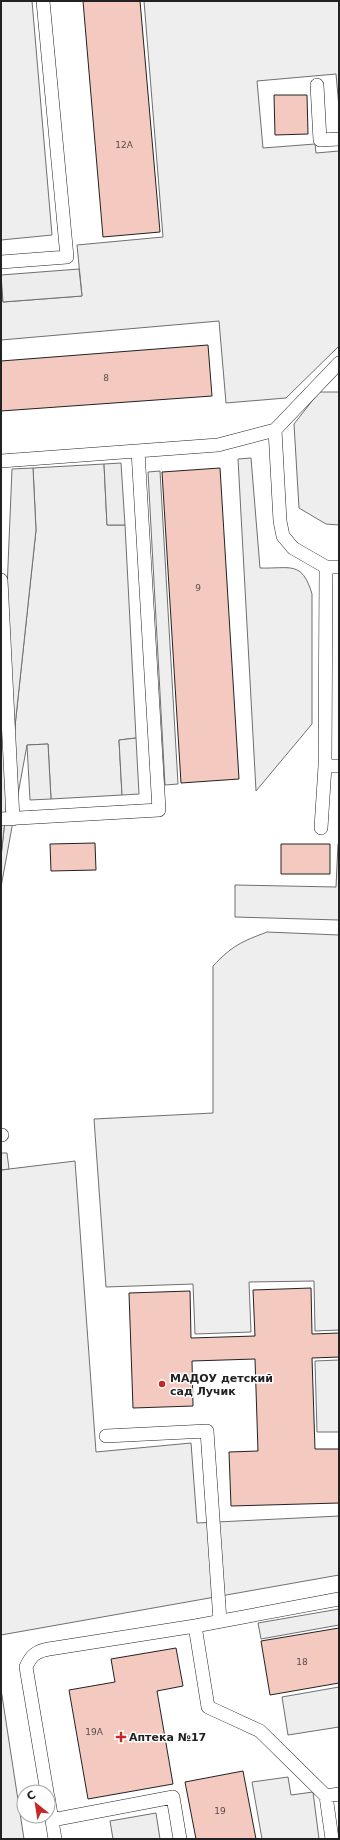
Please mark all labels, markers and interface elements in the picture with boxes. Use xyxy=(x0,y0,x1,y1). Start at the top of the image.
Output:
house number: 12А xyxy=(115,140,134,150)
house number: 8 xyxy=(103,373,109,383)
house number: 9 xyxy=(195,583,201,593)
place label: МАДОУ детский сад Лучик xyxy=(170,1372,273,1398)
marker: МАДОУ детский сад Лучик xyxy=(157,1379,167,1389)
house number: 18 xyxy=(296,1657,308,1667)
house number: 19А xyxy=(85,1727,104,1737)
place label: Аптека №17 xyxy=(129,1731,206,1744)
marker: Аптека №17 xyxy=(116,1732,126,1742)
north arrow xyxy=(16,1784,56,1824)
text: С xyxy=(25,1788,38,1803)
house number: 19 xyxy=(214,1806,226,1816)

